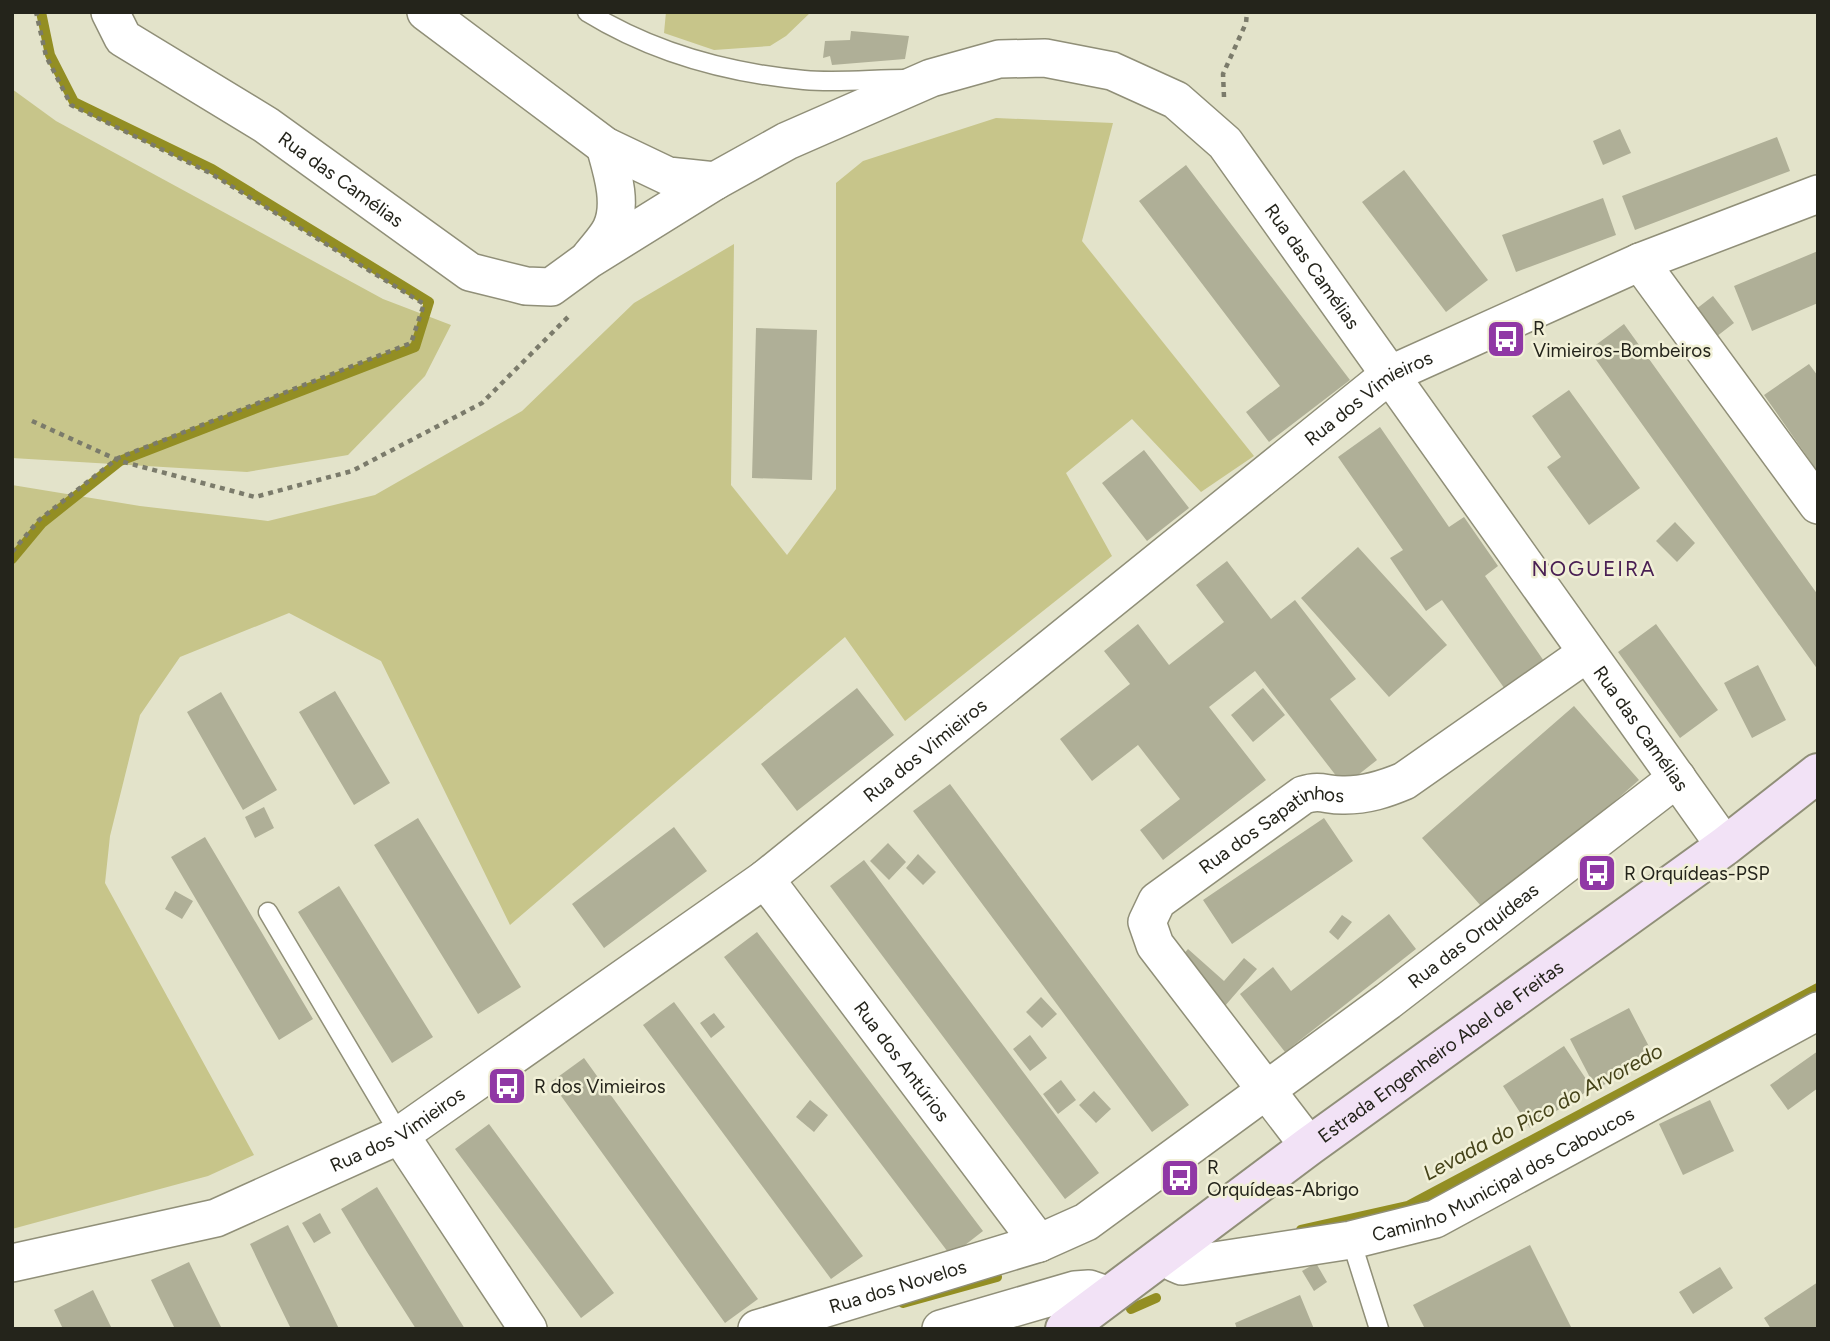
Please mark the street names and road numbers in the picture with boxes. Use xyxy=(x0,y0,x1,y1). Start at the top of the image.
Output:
street label: Rua das Camélias xyxy=(274,127,408,232)
street label: Rua das Camélias xyxy=(1260,199,1365,334)
street label: Rua dos Vimieiros xyxy=(1300,346,1436,451)
street label: Rua das Camélias xyxy=(1588,661,1693,796)
street label: Rua dos Vimieiros xyxy=(859,694,992,807)
street label: Rua dos Sapatinhos xyxy=(1195,781,1345,879)
street label: Rua das Orquídeas xyxy=(1404,878,1543,993)
street label: Estrada Engenheiro Abel de Freitas xyxy=(1313,955,1568,1148)
street label: Rua dos Antúrios xyxy=(849,997,955,1126)
street label: Rua dos Vimieiros xyxy=(326,1082,469,1177)
street label: Caminho Municipal dos Caboucos xyxy=(1370,1102,1638,1246)
street label: Rua dos Novelos xyxy=(826,1255,969,1318)

